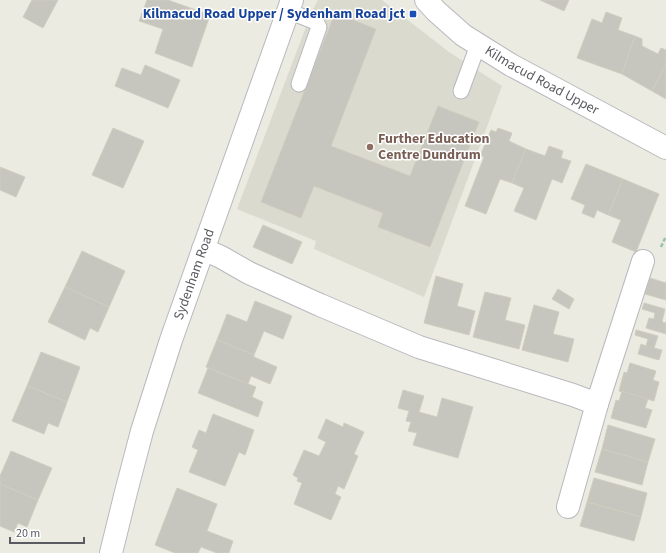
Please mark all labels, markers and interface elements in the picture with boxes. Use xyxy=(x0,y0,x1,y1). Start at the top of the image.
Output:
place label: Kilmacud Road Upper / Sydenham Road jct xyxy=(143,4,406,24)
marker: Kilmacud Road Upper / Sydenham Road jct xyxy=(408,9,418,19)
street label: Kilmacud Road Upper xyxy=(481,41,602,120)
place label: Further Education Centre Dundrum xyxy=(378,129,490,165)
marker: Further Education Centre Dundrum xyxy=(365,142,375,152)
street label: Sydenham Road xyxy=(169,226,220,323)
scale bar xyxy=(10,519,84,545)
text: 20 m xyxy=(16,525,40,542)

